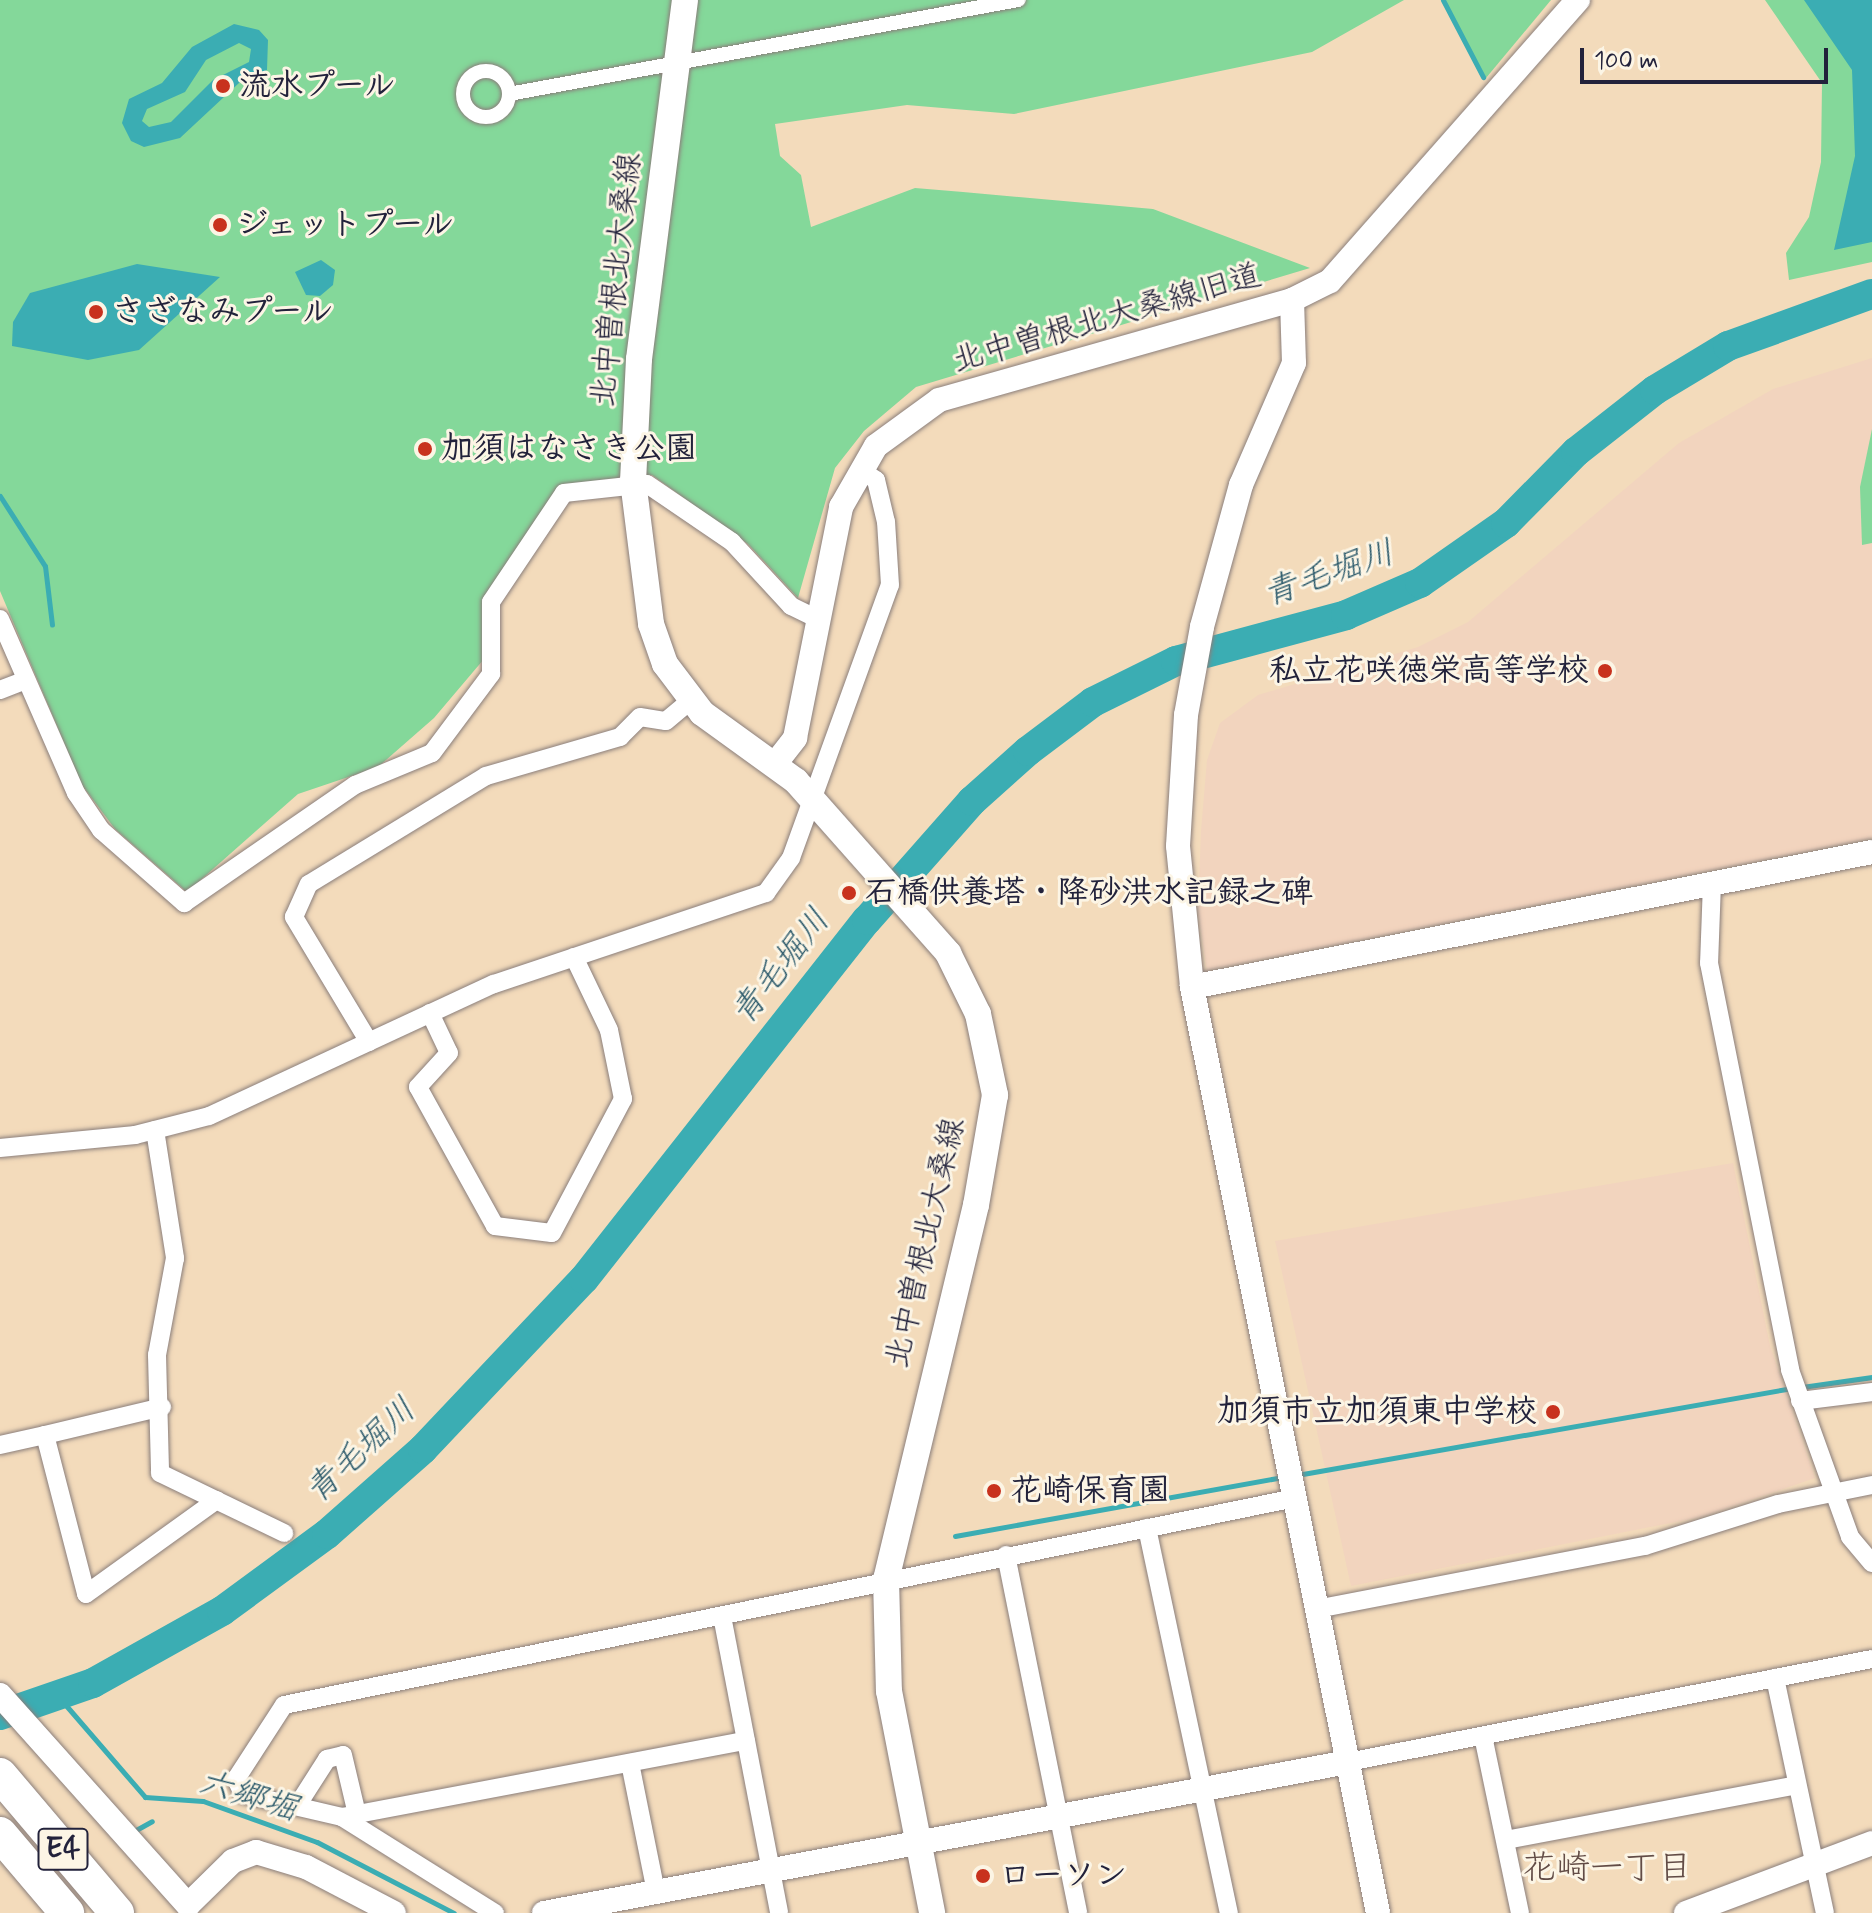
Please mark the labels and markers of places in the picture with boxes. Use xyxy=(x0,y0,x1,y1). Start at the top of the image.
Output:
place label: 流水プール xyxy=(239,67,397,105)
marker: 流水プール xyxy=(214,77,232,95)
place label: ジェットプール xyxy=(236,206,458,244)
marker: ジェットプール xyxy=(211,216,229,234)
place label: さざなみプール xyxy=(112,293,334,331)
marker: さざなみプール xyxy=(87,303,105,321)
place label: 加須はなさき公園 xyxy=(441,430,697,468)
marker: 加須はなさき公園 xyxy=(416,440,434,458)
place label: 私立花咲徳栄高等学校 xyxy=(1269,652,1589,690)
marker: 私立花咲徳栄高等学校 xyxy=(1596,662,1614,680)
place label: 石橋供養塔・降砂洪水記録之碑 xyxy=(865,874,1313,912)
marker: 石橋供養塔・降砂洪水記録之碑 xyxy=(840,884,858,902)
place label: 加須市立加須東中学校 xyxy=(1217,1393,1537,1431)
marker: 加須市立加須東中学校 xyxy=(1544,1403,1562,1421)
place label: 花崎保育園 xyxy=(1010,1472,1170,1510)
marker: 花崎保育園 xyxy=(985,1482,1003,1500)
place label: ローソン xyxy=(999,1857,1127,1895)
marker: ローソン xyxy=(974,1867,992,1885)

